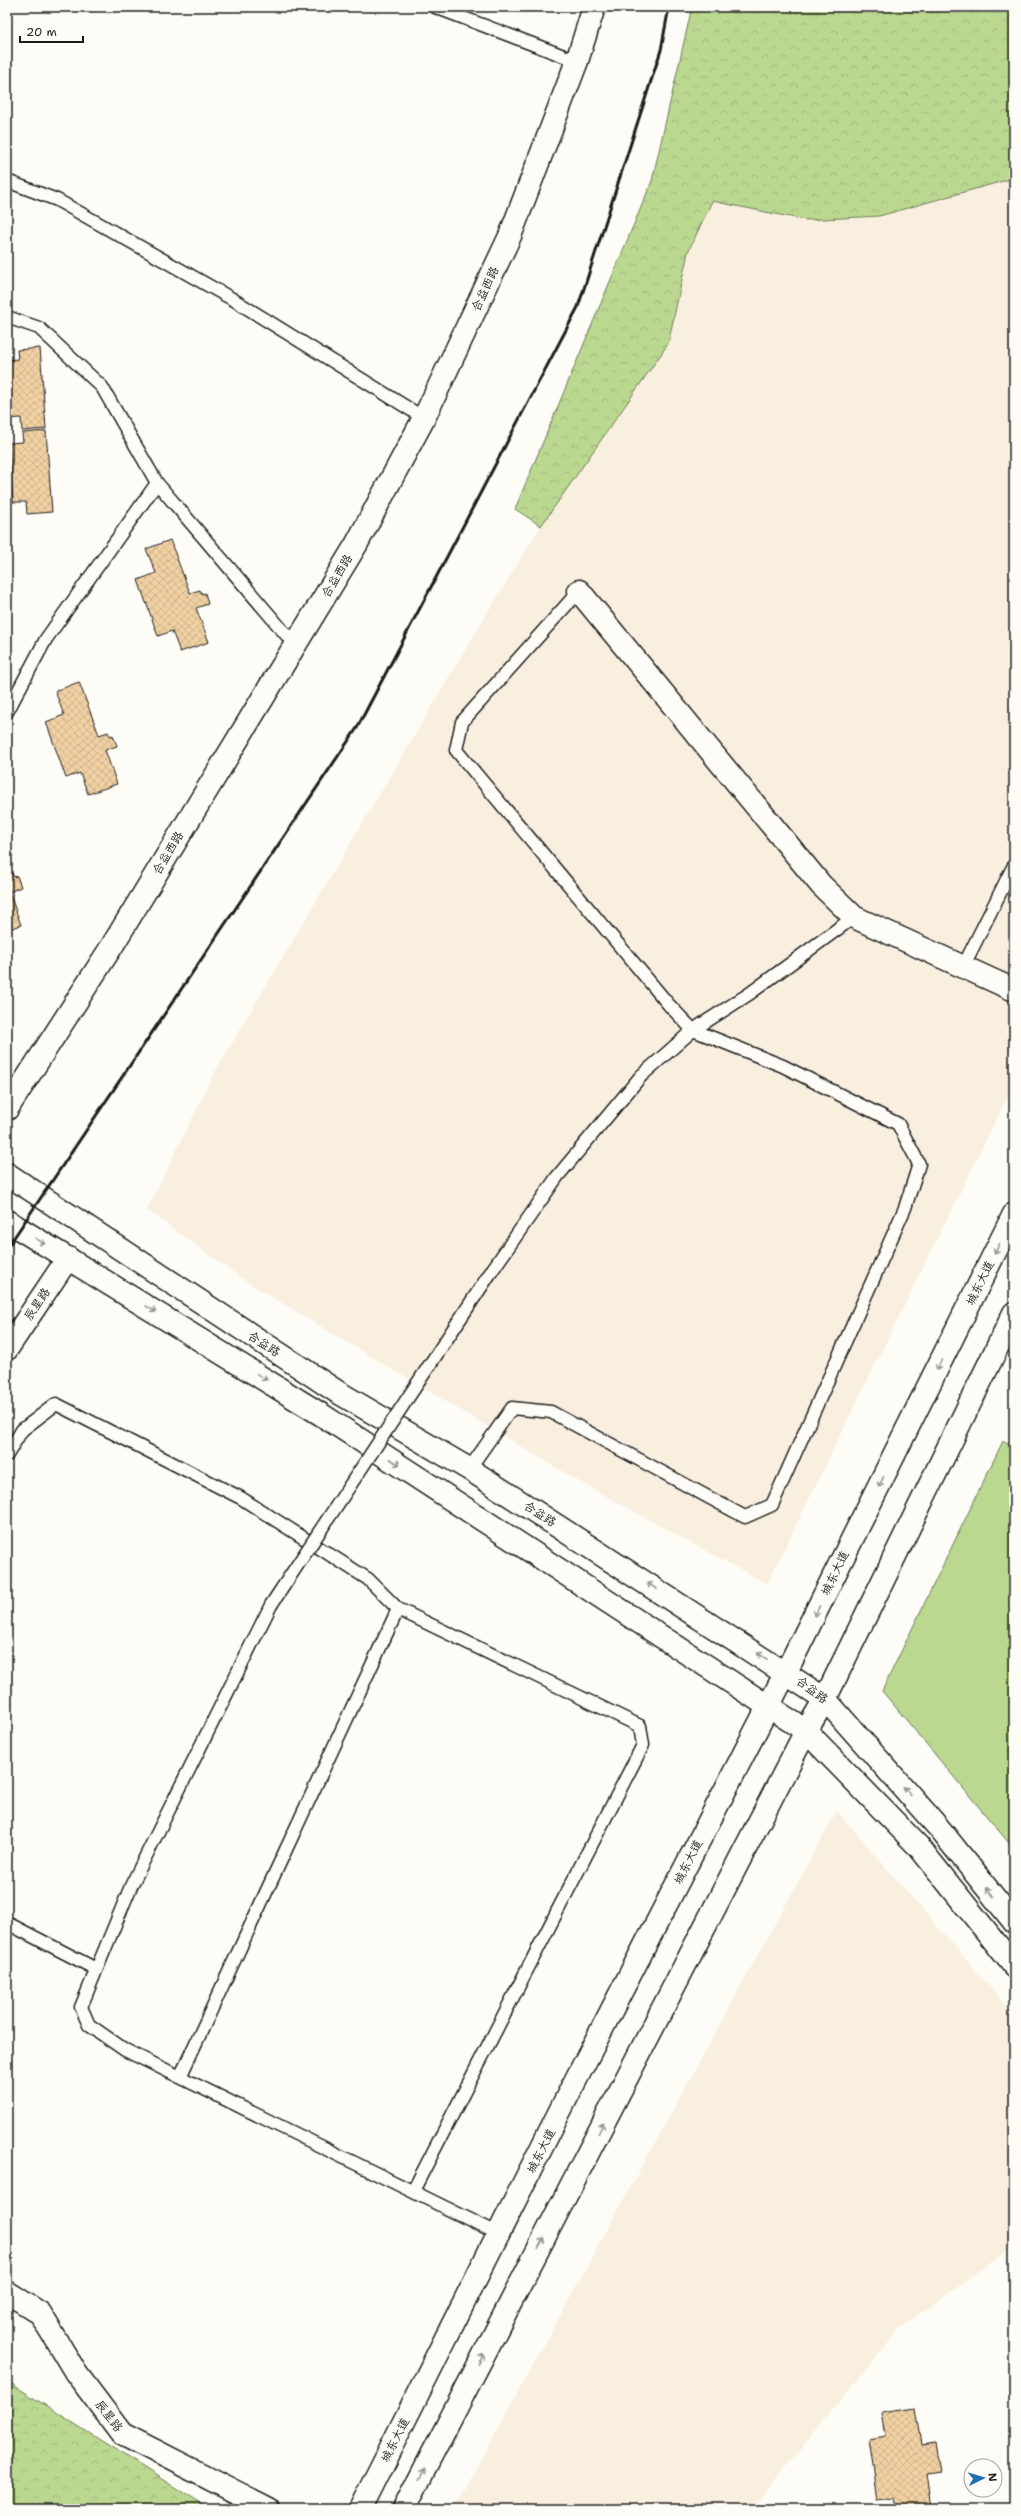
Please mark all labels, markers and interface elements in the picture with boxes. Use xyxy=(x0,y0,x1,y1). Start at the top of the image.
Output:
scale bar xyxy=(20,18,83,44)
text: 20 m xyxy=(26,24,57,40)
street label: 合益西路 xyxy=(468,264,502,314)
street label: 合益西路 xyxy=(318,551,356,601)
street label: 合益西路 xyxy=(149,828,187,878)
one-way arrow xyxy=(34,1238,46,1246)
one-way arrow xyxy=(993,1243,1000,1255)
street label: 城东大道 xyxy=(962,1258,998,1308)
street label: 辰星路 xyxy=(20,1285,54,1323)
one-way arrow xyxy=(145,1306,157,1314)
street label: 合益路 xyxy=(245,1327,283,1361)
one-way arrow xyxy=(935,1359,942,1371)
one-way arrow xyxy=(256,1374,268,1382)
one-way arrow xyxy=(389,1458,400,1466)
one-way arrow xyxy=(877,1475,884,1487)
street label: 合益路 xyxy=(521,1497,559,1531)
street label: 城东大道 xyxy=(817,1548,853,1598)
one-way arrow xyxy=(647,1582,658,1590)
one-way arrow xyxy=(813,1604,820,1616)
one-way arrow xyxy=(757,1652,768,1660)
street label: 合益路 xyxy=(793,1673,831,1707)
one-way arrow xyxy=(903,1787,912,1797)
street label: 城东大道 xyxy=(670,1837,706,1887)
one-way arrow xyxy=(985,1886,994,1897)
one-way arrow xyxy=(598,2122,605,2134)
street label: 城东大道 xyxy=(523,2126,559,2176)
one-way arrow xyxy=(538,2238,545,2250)
one-way arrow xyxy=(478,2353,486,2365)
street label: 辰星路 xyxy=(92,2397,126,2435)
street label: 城东大道 xyxy=(377,2415,413,2465)
north arrow xyxy=(963,2458,1003,2498)
one-way arrow xyxy=(418,2469,426,2481)
text: N xyxy=(985,2472,1000,2482)

